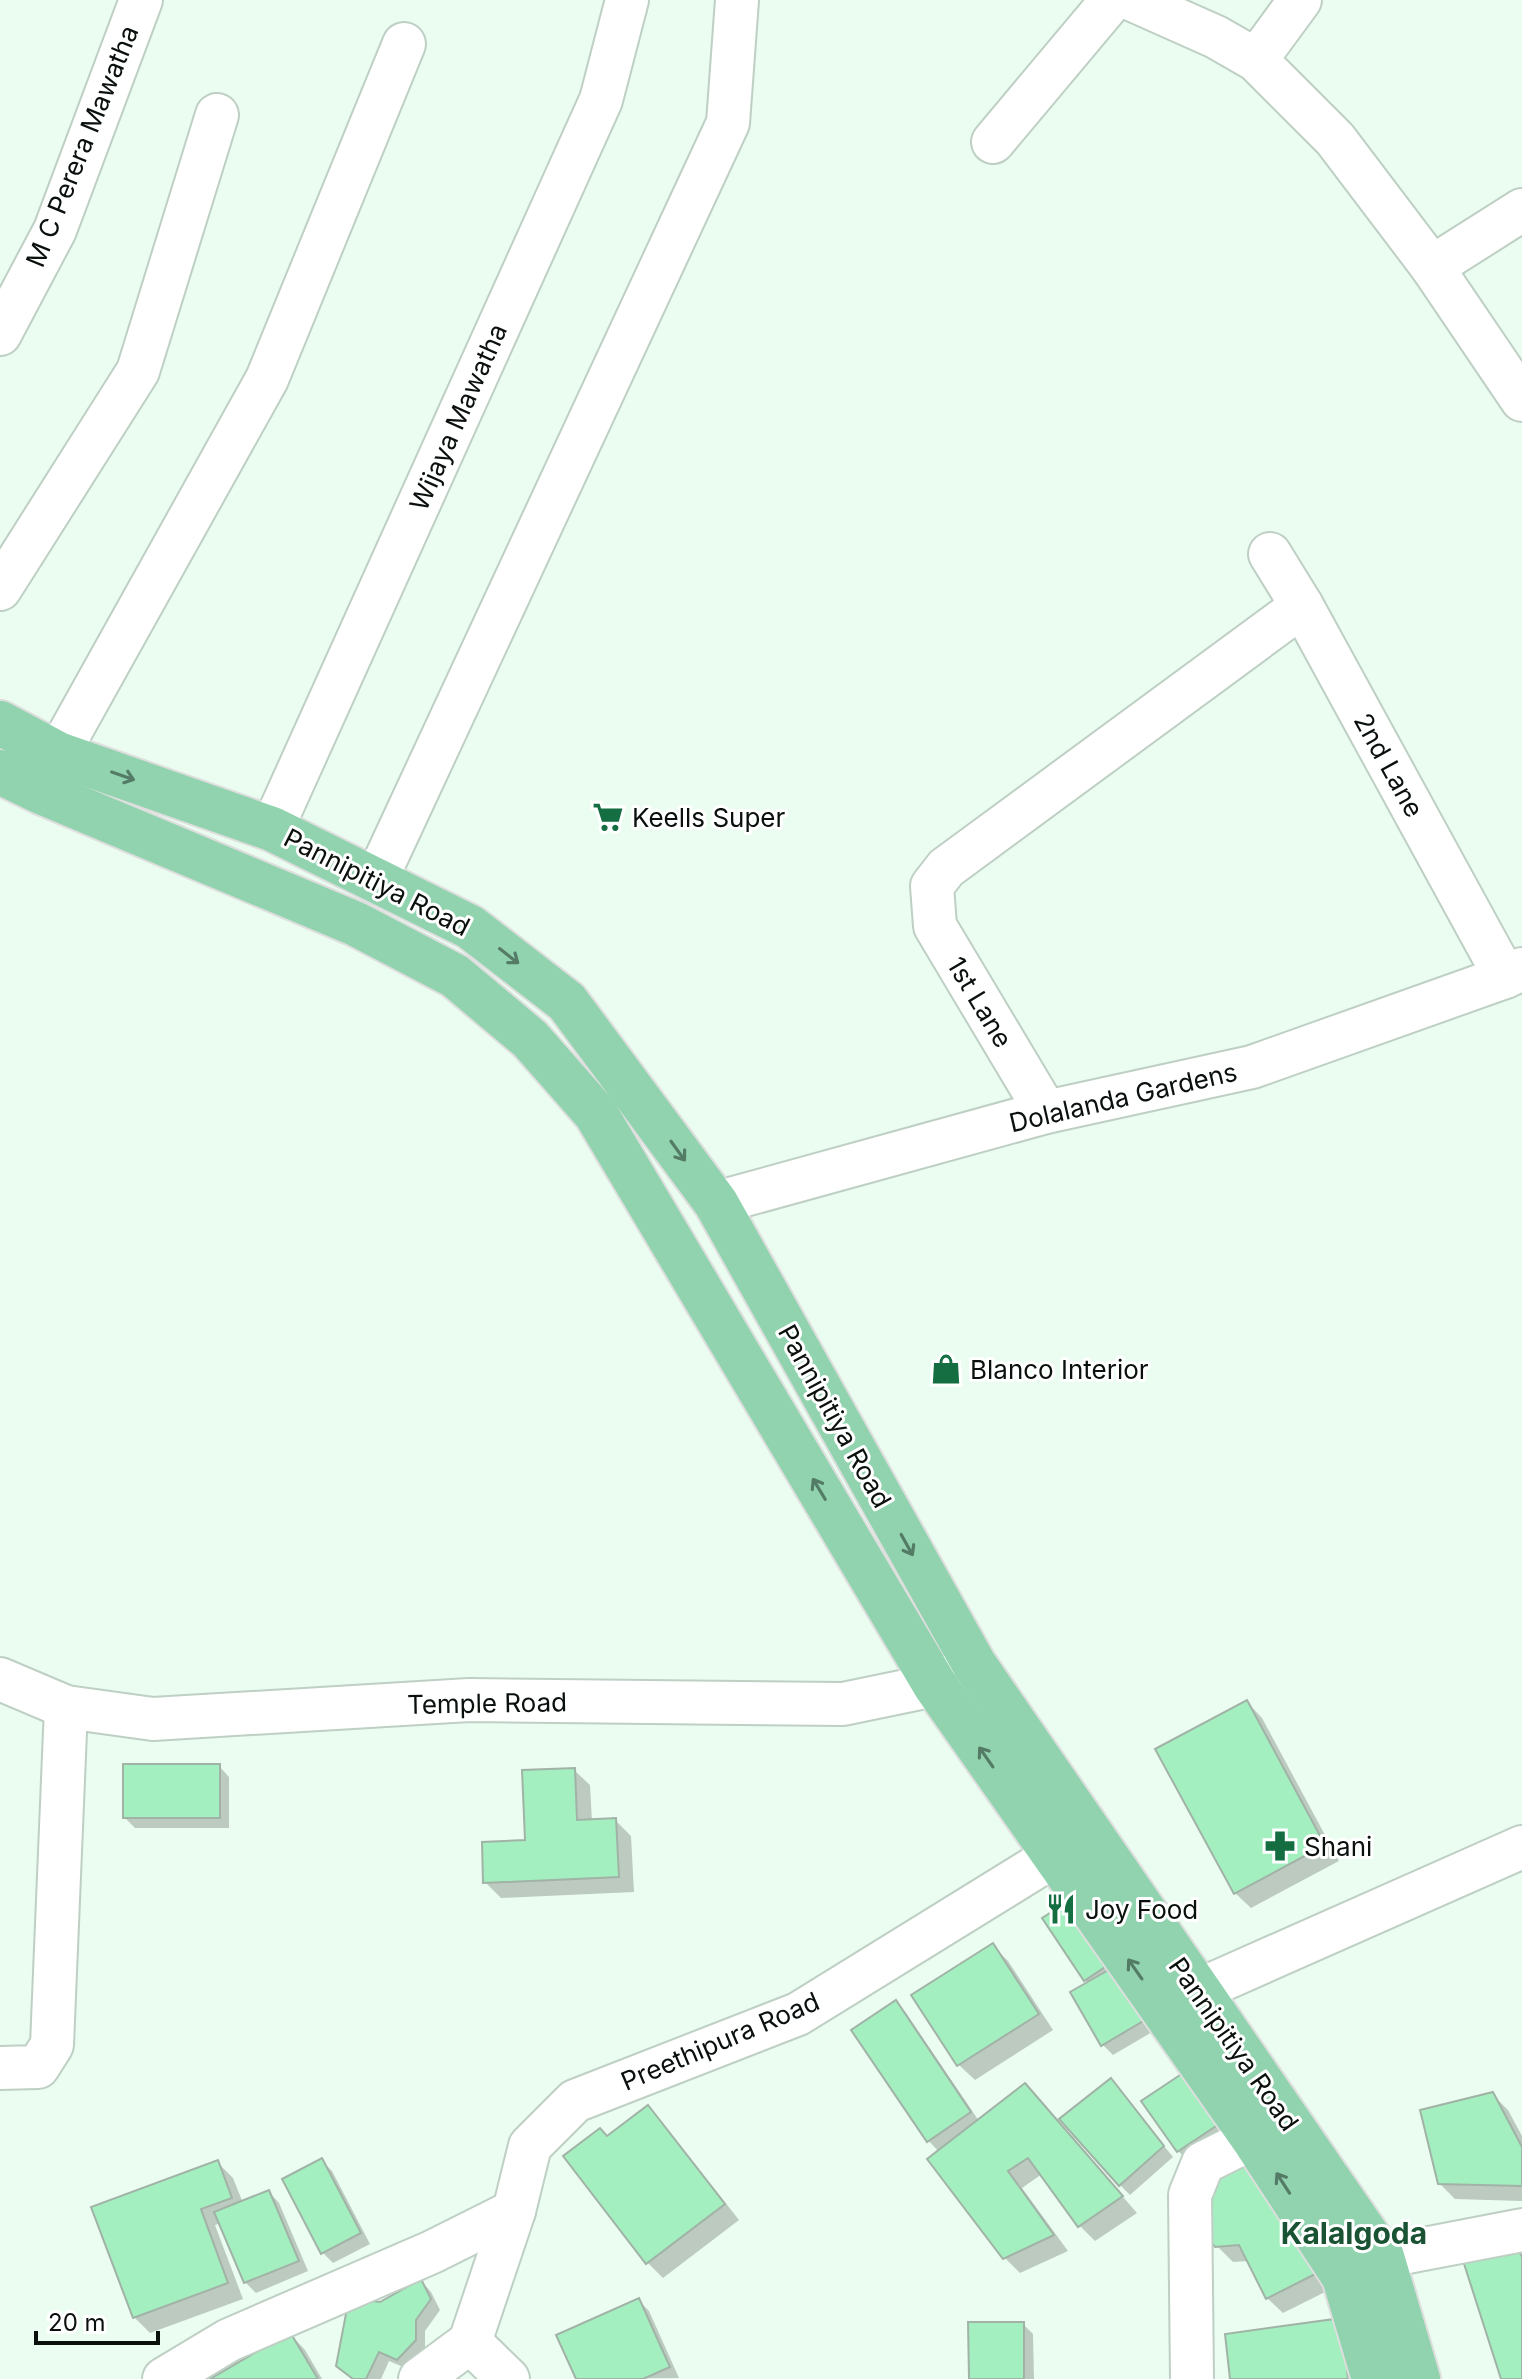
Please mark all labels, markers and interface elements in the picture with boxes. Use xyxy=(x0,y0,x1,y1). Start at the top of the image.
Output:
street label: M C Perera Mawatha xyxy=(19,21,145,271)
street label: Wijaya Mawatha xyxy=(403,319,513,515)
street label: 2nd Lane xyxy=(1348,708,1430,822)
one-way arrow xyxy=(110,770,135,785)
supermarket icon: Keells Super xyxy=(591,800,625,834)
place label: Keells Super xyxy=(632,802,786,833)
street label: Pannipitiya Road xyxy=(279,822,475,942)
one-way arrow xyxy=(497,948,519,965)
street label: 1st Lane xyxy=(941,951,1019,1053)
street label: Dolalanda Gardens xyxy=(1006,1056,1240,1138)
one-way arrow xyxy=(669,1140,686,1161)
street label: Pannipitiya Road xyxy=(772,1319,898,1513)
shop icon: Blanco Interior xyxy=(929,1352,963,1386)
place label: Blanco Interior xyxy=(970,1354,1149,1385)
one-way arrow xyxy=(811,1478,827,1501)
one-way arrow xyxy=(900,1532,916,1556)
street label: Temple Road xyxy=(407,1686,567,1720)
one-way arrow xyxy=(978,1746,994,1768)
pharmacy icon: Shani xyxy=(1263,1829,1297,1863)
place label: Shani xyxy=(1304,1831,1372,1862)
restaurant icon: Joy Food xyxy=(1044,1892,1078,1926)
place label: Joy Food xyxy=(1085,1894,1198,1925)
street label: Pannipitiya Road xyxy=(1163,1951,1305,2137)
one-way arrow xyxy=(1127,1959,1143,1981)
street label: Preethipura Road xyxy=(616,1985,824,2097)
one-way arrow xyxy=(1275,2173,1291,2195)
district label: Kalalgoda xyxy=(1281,2215,1427,2251)
scale bar xyxy=(36,2295,158,2345)
text: 20 m xyxy=(48,2308,106,2337)

